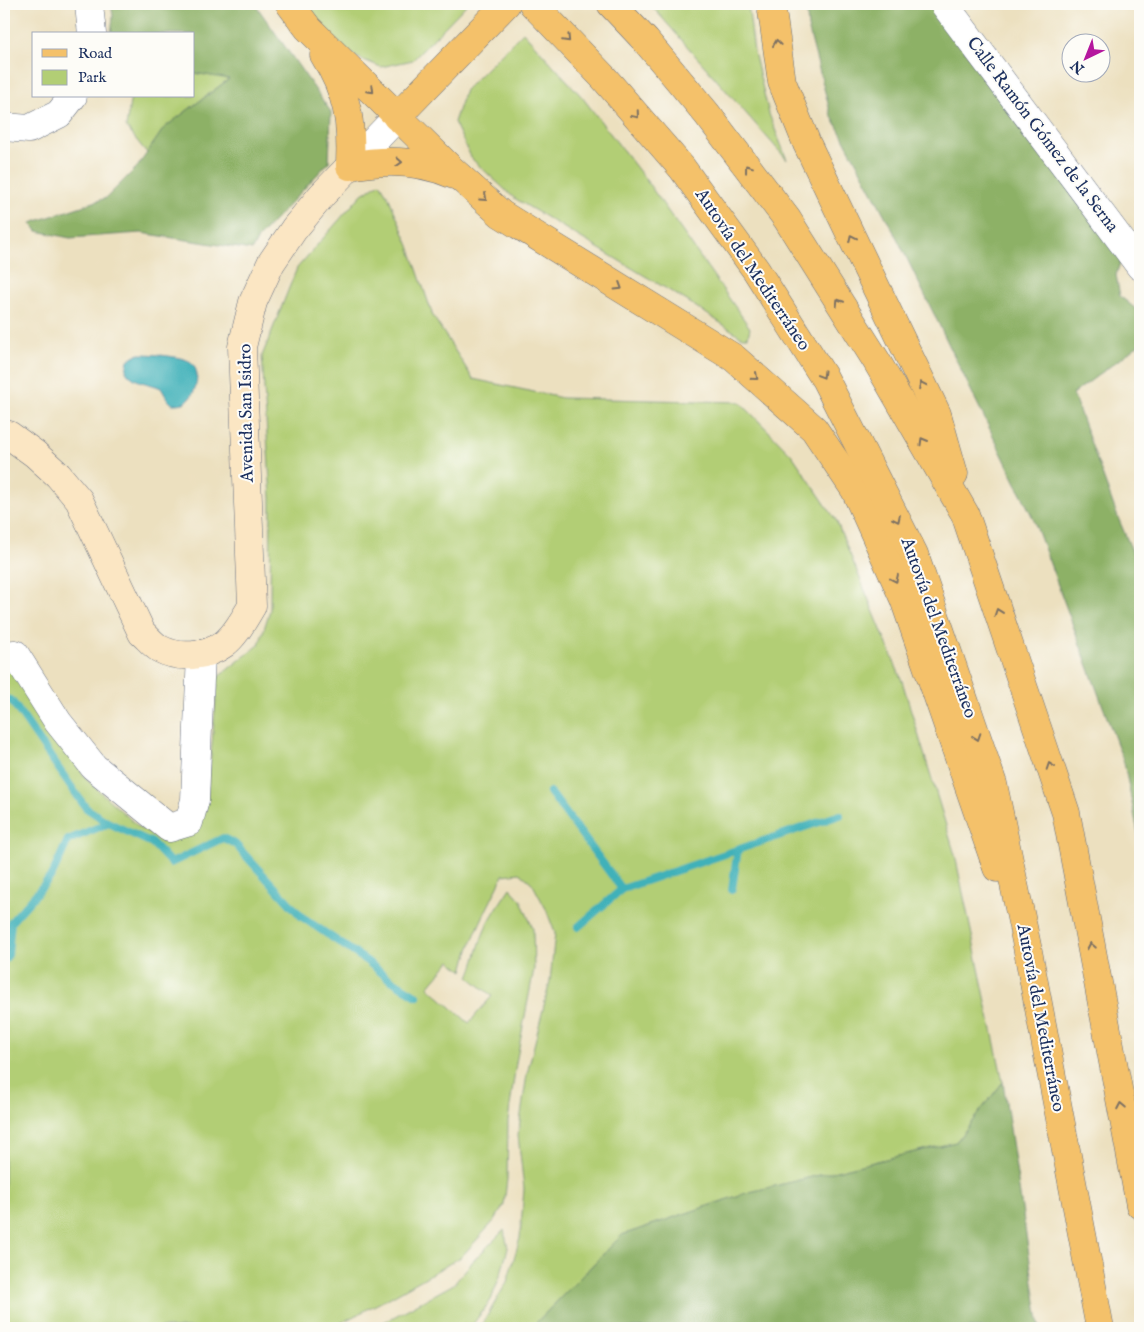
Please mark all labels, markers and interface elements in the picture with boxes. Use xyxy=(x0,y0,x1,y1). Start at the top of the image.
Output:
legend xyxy=(32,32,195,98)
north arrow xyxy=(1062,32,1112,82)
one-way arrow xyxy=(561,33,570,42)
street label: Calle Ramón Gómez de la Serna xyxy=(961,33,1123,238)
one-way arrow xyxy=(772,38,782,47)
text: Road xyxy=(78,44,113,63)
text: N xyxy=(1067,56,1089,78)
text: Park xyxy=(78,68,108,87)
one-way arrow xyxy=(365,84,374,93)
one-way arrow xyxy=(630,109,639,118)
one-way arrow xyxy=(395,157,403,167)
one-way arrow xyxy=(745,164,754,174)
street label: Autovía del Mediterráneo xyxy=(689,184,815,356)
one-way arrow xyxy=(478,193,487,202)
one-way arrow xyxy=(847,234,858,243)
one-way arrow xyxy=(614,281,623,291)
one-way arrow xyxy=(836,298,846,307)
street label: Avenida San Isidro xyxy=(234,343,260,484)
one-way arrow xyxy=(816,369,826,378)
one-way arrow xyxy=(749,371,758,380)
one-way arrow xyxy=(919,381,929,390)
one-way arrow xyxy=(920,438,930,447)
one-way arrow xyxy=(891,514,901,523)
street label: Autovía del Mediterráneo xyxy=(894,533,982,722)
one-way arrow xyxy=(889,574,899,583)
one-way arrow xyxy=(994,609,1004,617)
one-way arrow xyxy=(971,732,981,741)
one-way arrow xyxy=(1046,763,1056,771)
street label: Autovía del Mediterráneo xyxy=(1010,921,1070,1114)
one-way arrow xyxy=(1086,942,1097,950)
one-way arrow xyxy=(1117,1101,1127,1110)

